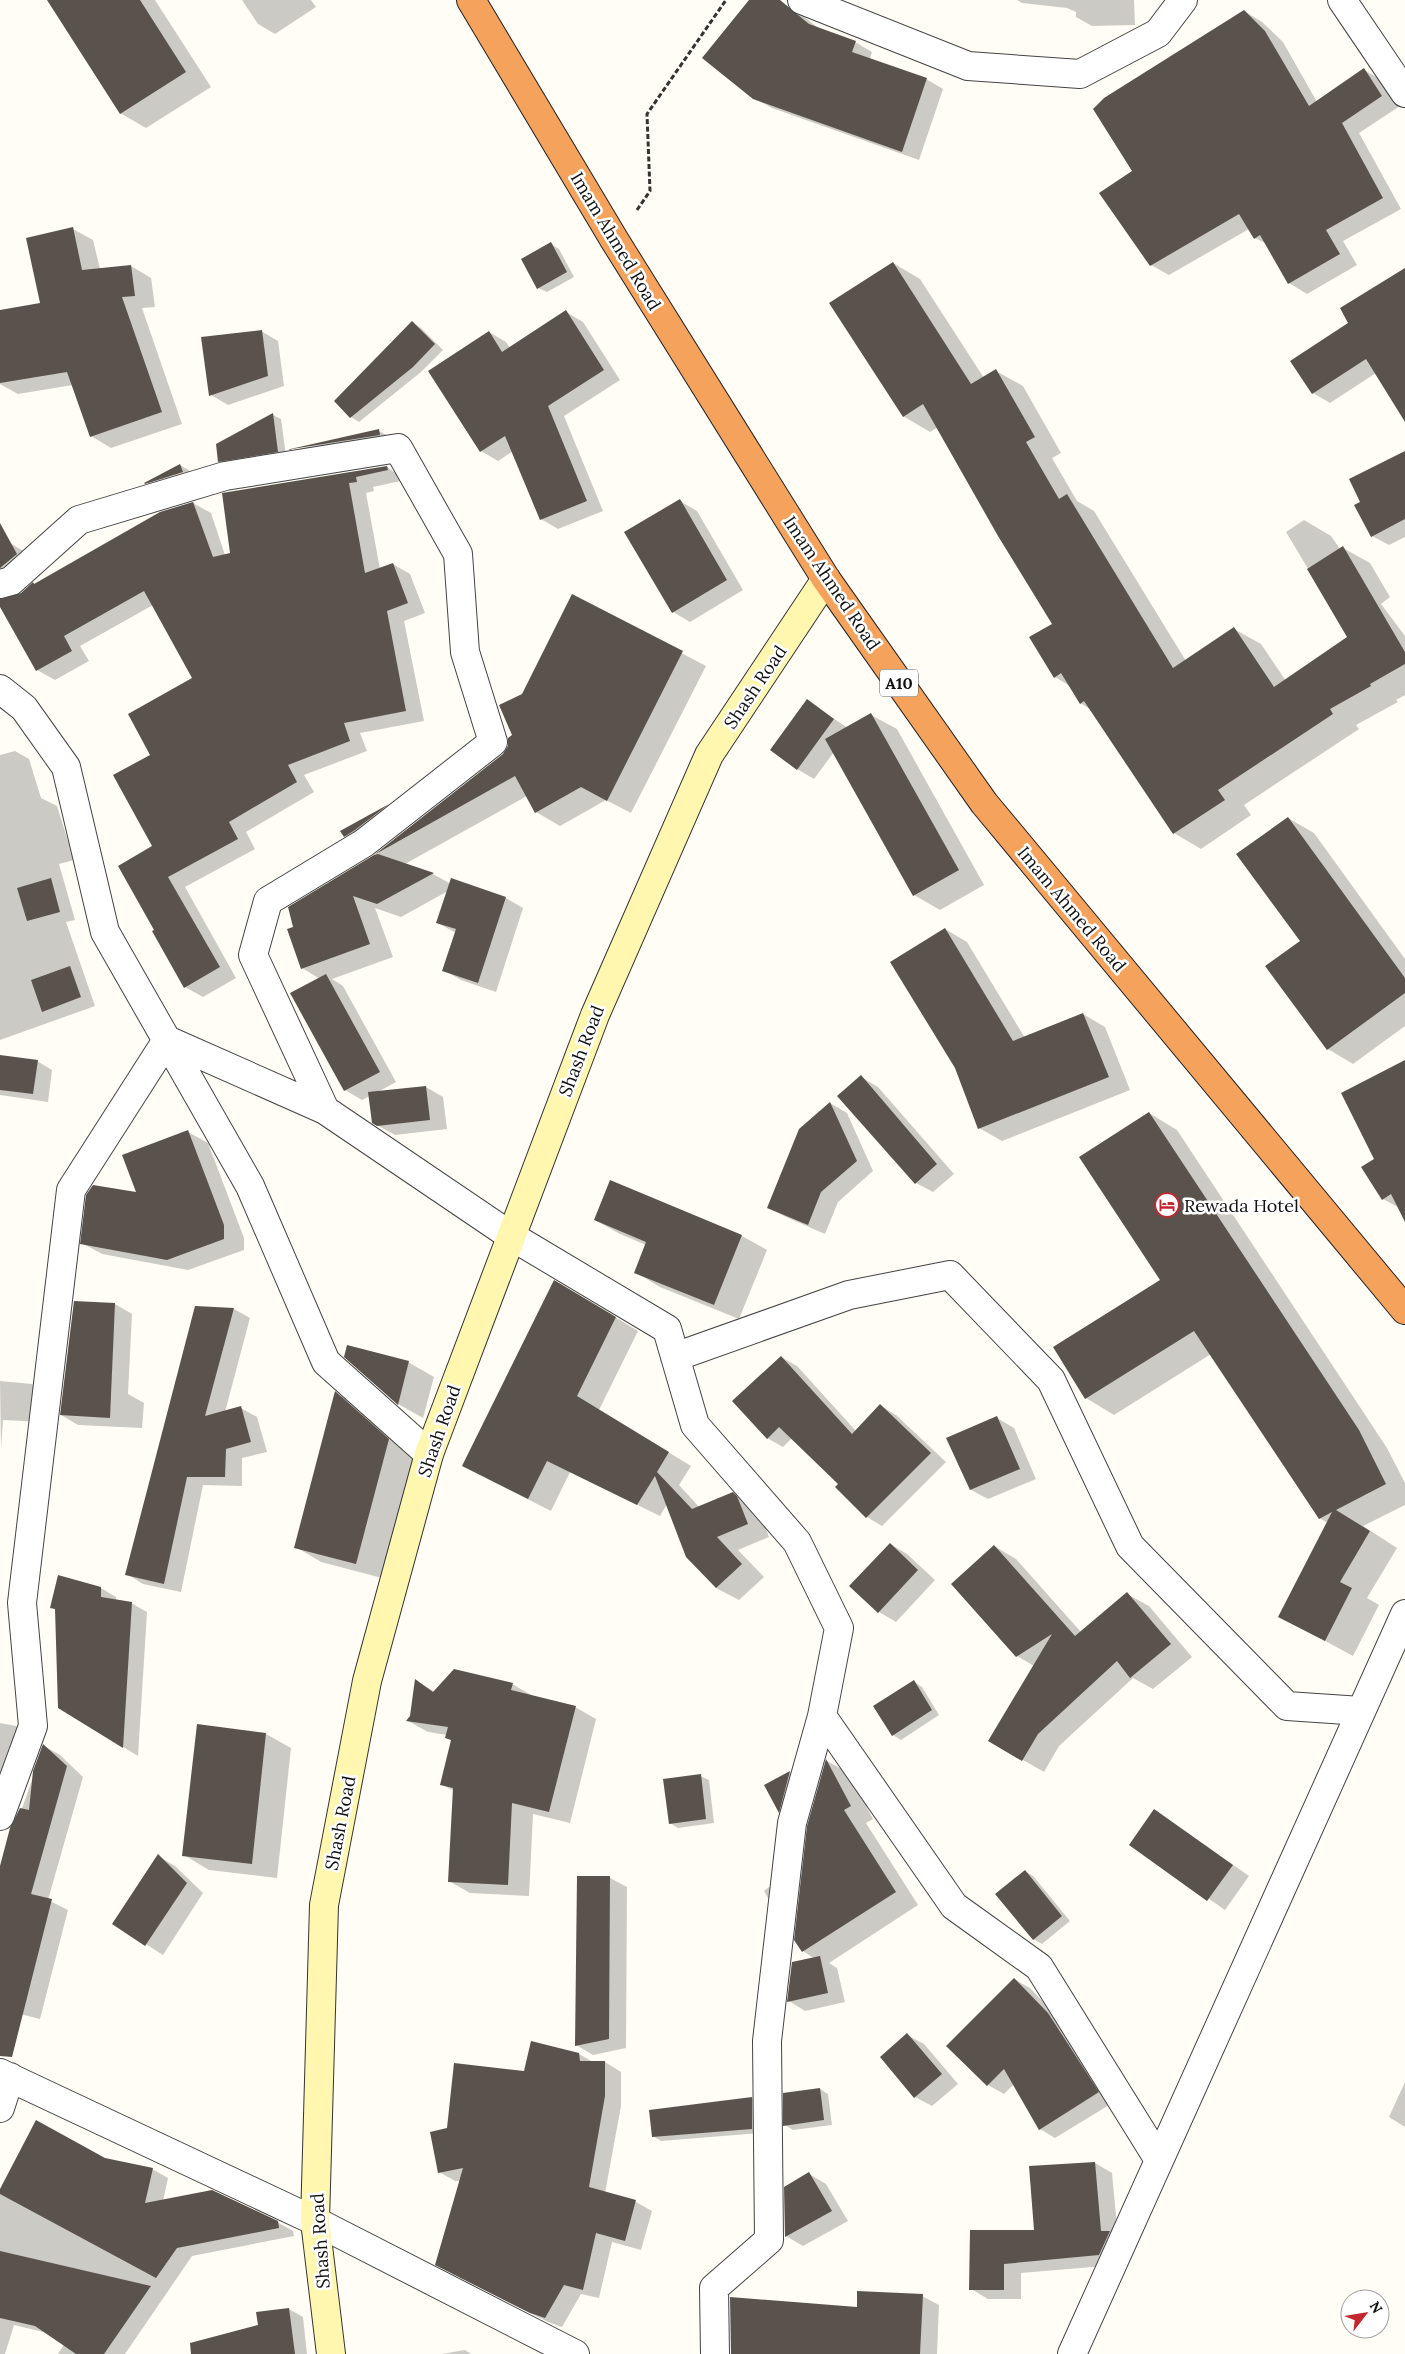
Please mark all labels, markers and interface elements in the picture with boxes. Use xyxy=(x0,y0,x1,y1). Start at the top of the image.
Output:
street label: Imam Ahmed Road xyxy=(566,168,666,314)
street label: Imam Ahmed Road xyxy=(779,511,886,655)
street label: Shash Road xyxy=(719,641,791,733)
road number: A10 xyxy=(880,670,918,696)
street label: Imam Ahmed Road xyxy=(1013,841,1131,977)
street label: Shash Road xyxy=(553,1002,609,1100)
hotel icon: Rewada Hotel xyxy=(1154,1192,1180,1218)
place label: Rewada Hotel xyxy=(1184,1194,1299,1217)
street label: Shash Road xyxy=(413,1382,466,1480)
street label: Shash Road xyxy=(320,1774,360,1872)
street label: Shash Road xyxy=(305,2192,335,2290)
north arrow xyxy=(1340,2289,1390,2339)
text: N xyxy=(1366,2298,1387,2317)

